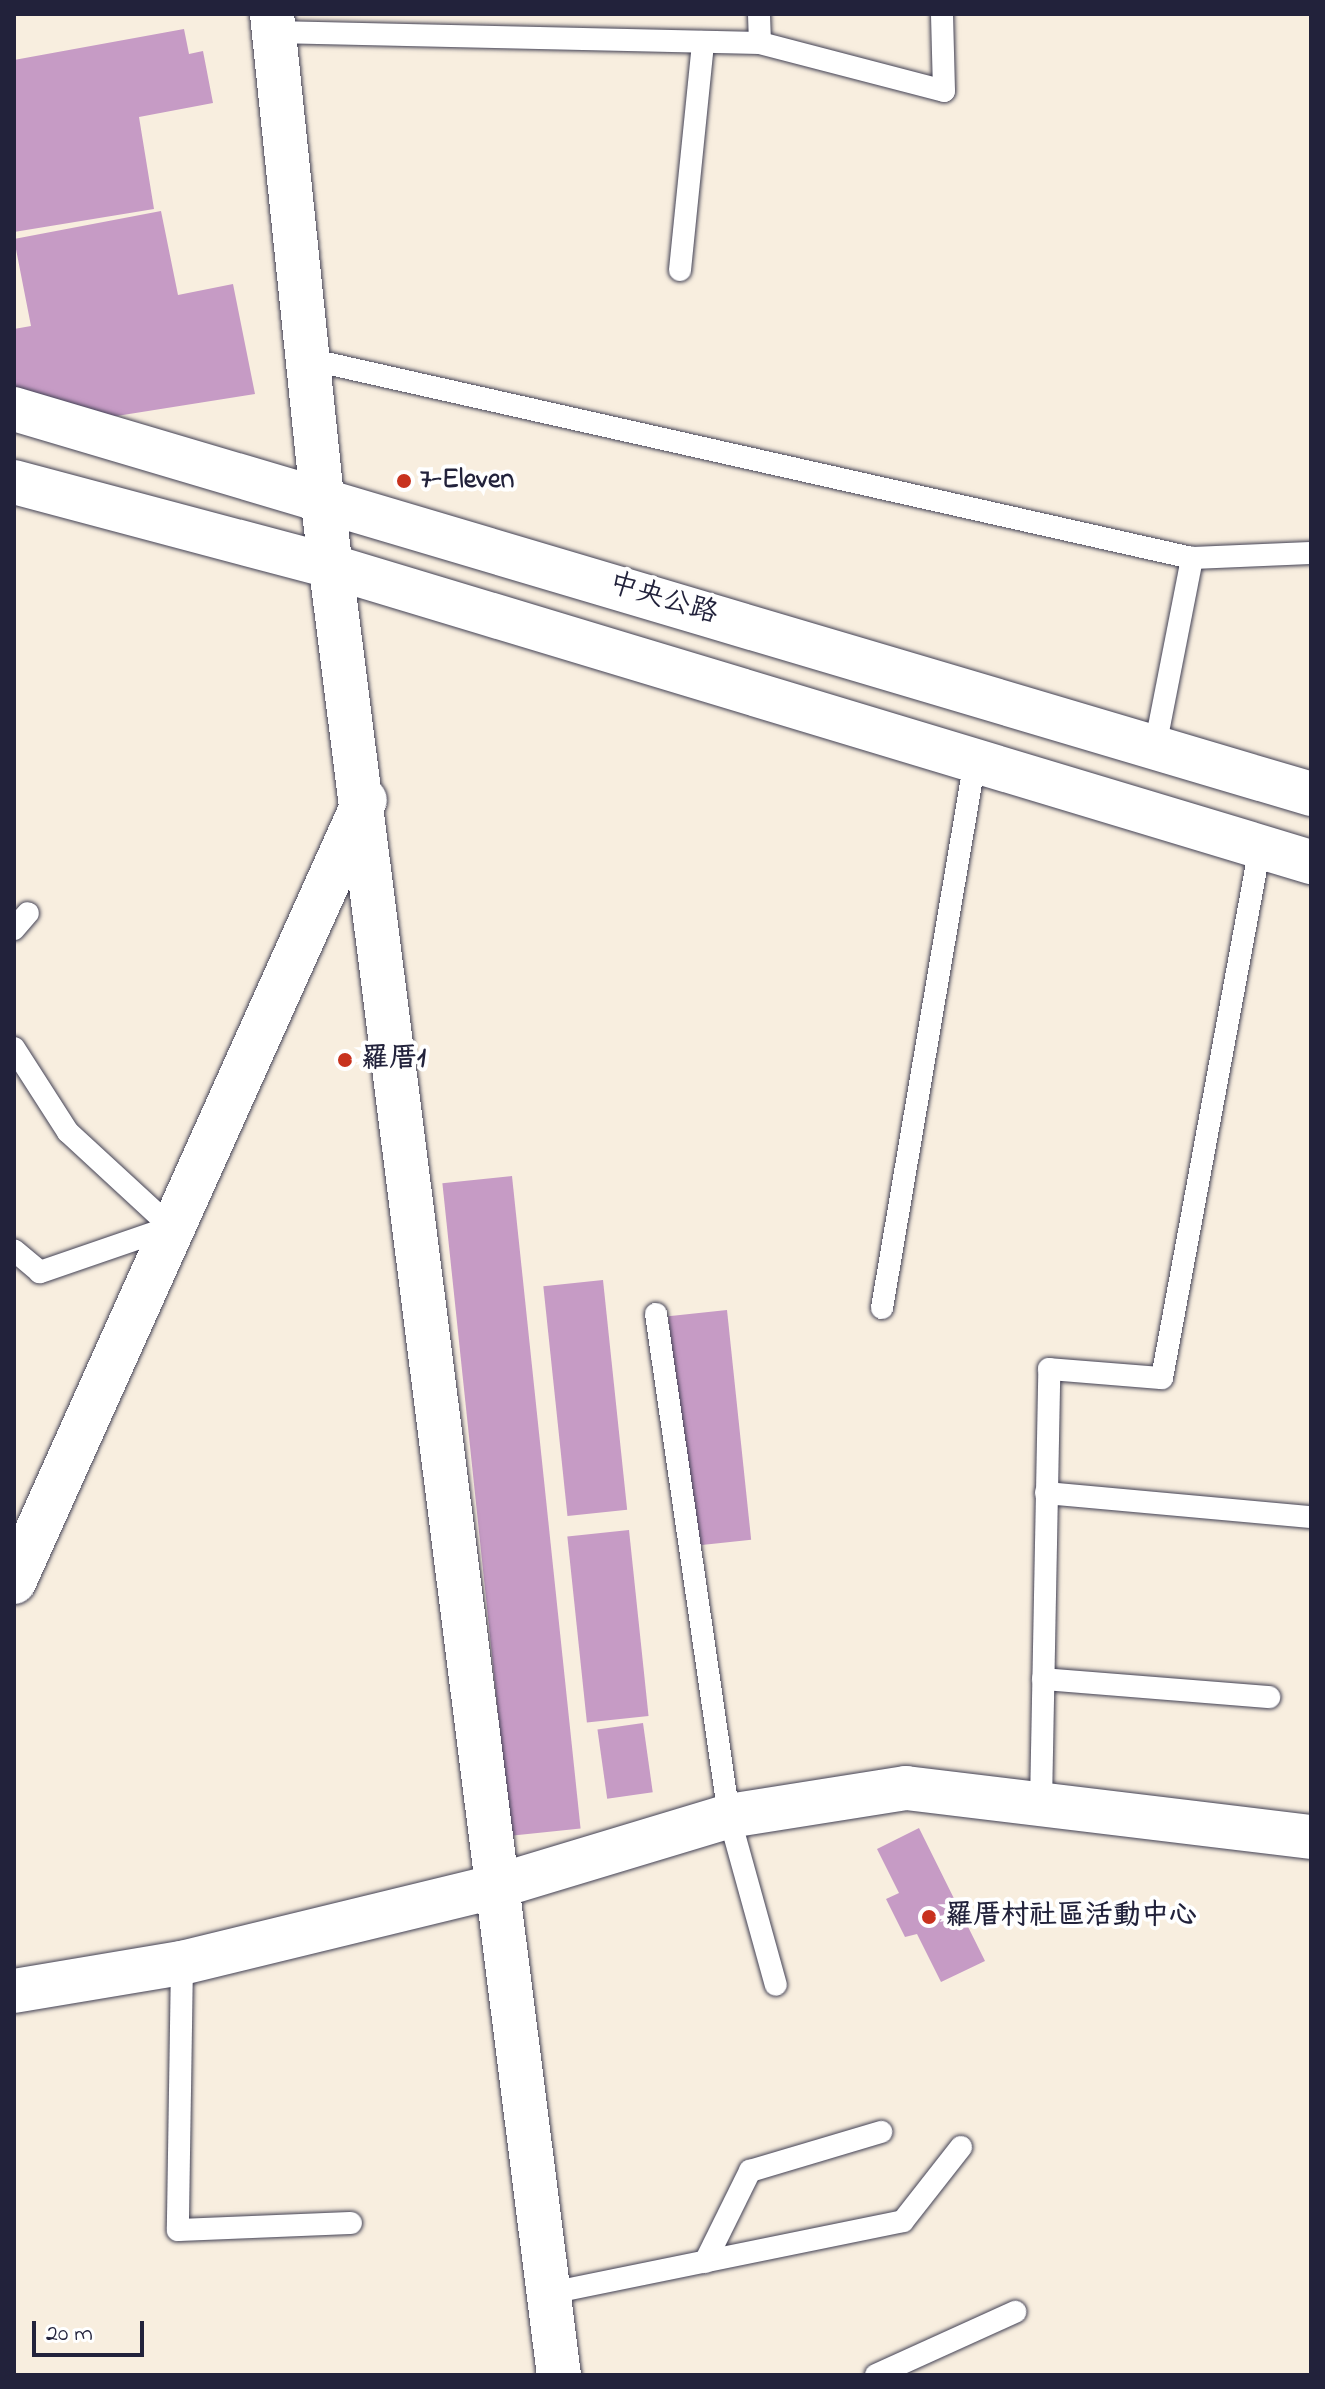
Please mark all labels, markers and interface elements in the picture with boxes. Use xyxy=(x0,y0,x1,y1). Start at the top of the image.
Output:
place label: 7-Eleven xyxy=(420,464,514,498)
marker: 7-Eleven xyxy=(395,472,413,490)
street label: 中央公路 xyxy=(605,568,721,632)
place label: 羅厝1 xyxy=(361,1043,426,1077)
marker: 羅厝1 xyxy=(336,1051,354,1069)
place label: 羅厝村社區活動中心 xyxy=(945,1900,1197,1934)
marker: 羅厝村社區活動中心 xyxy=(920,1908,938,1926)
scale bar xyxy=(36,2305,148,2355)
text: 20 m xyxy=(46,2317,93,2352)

